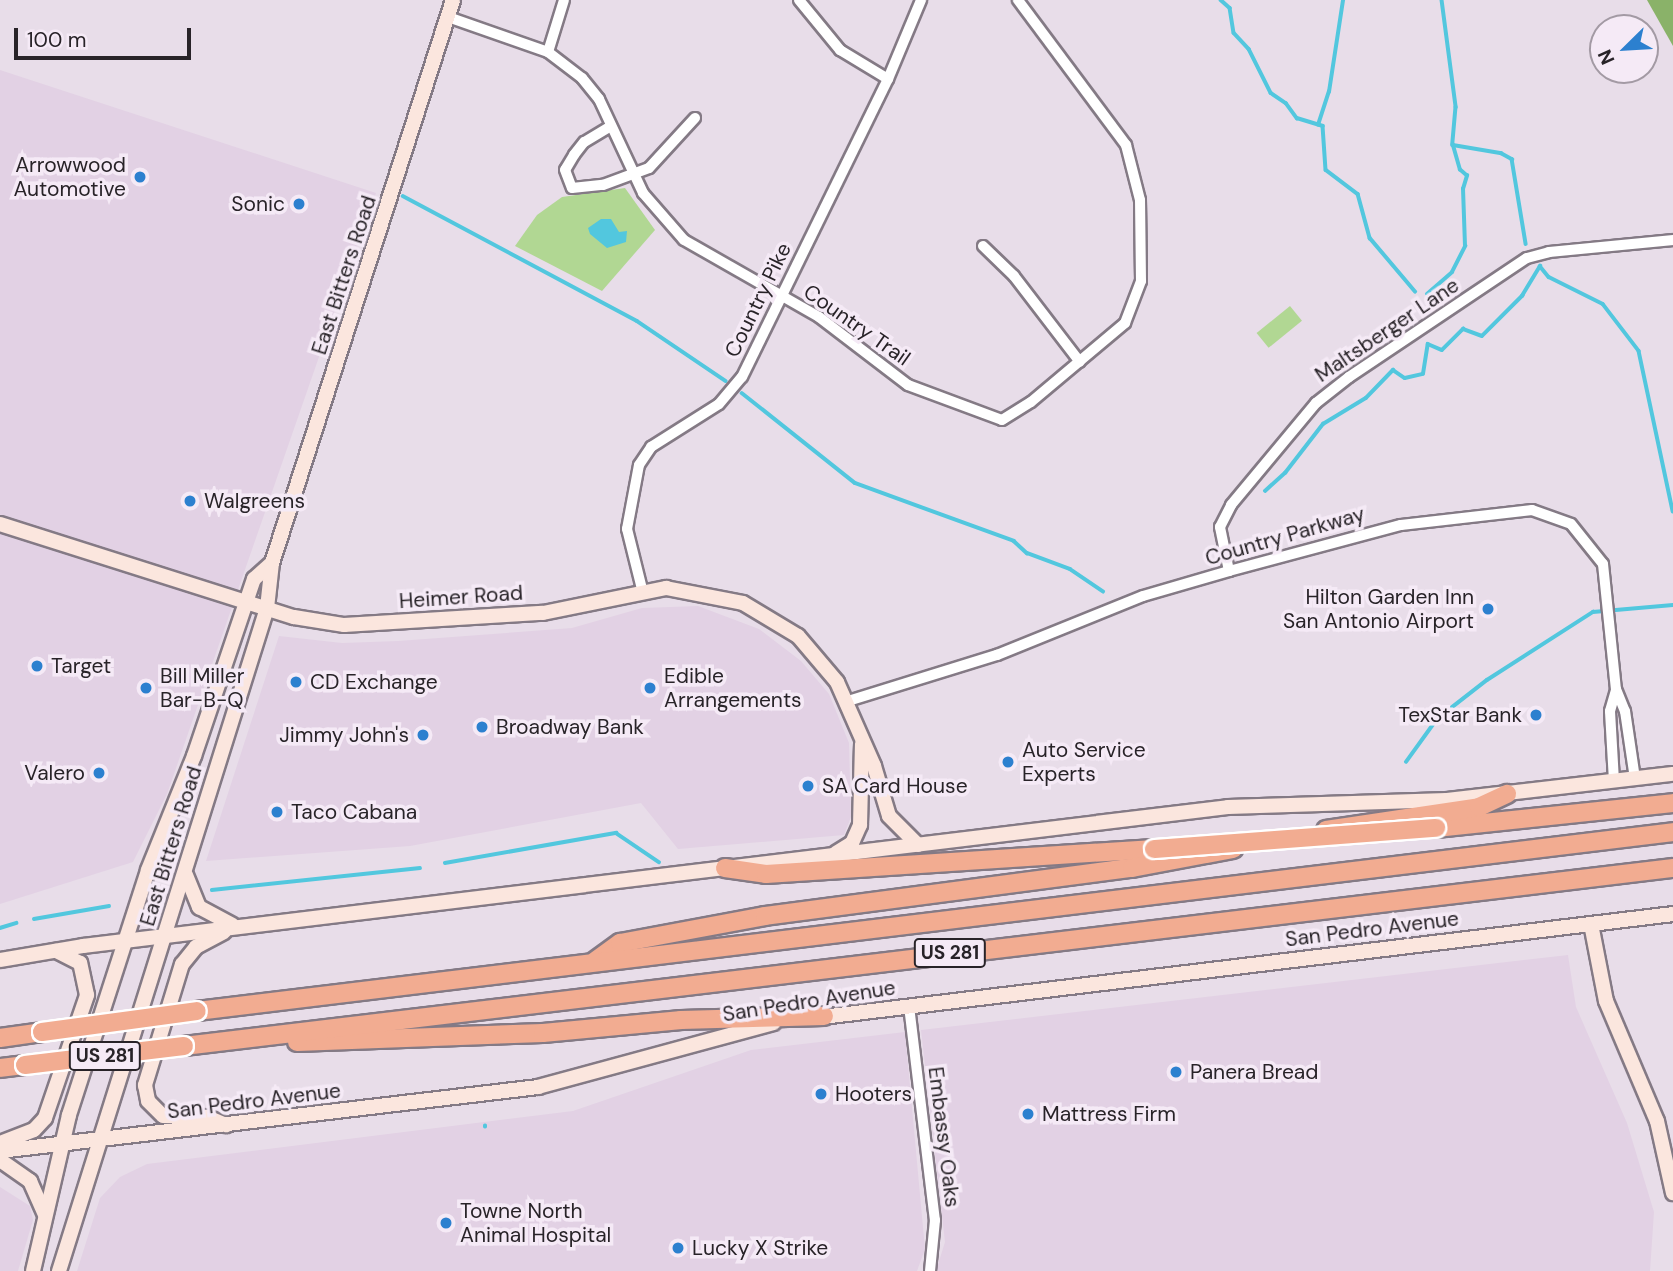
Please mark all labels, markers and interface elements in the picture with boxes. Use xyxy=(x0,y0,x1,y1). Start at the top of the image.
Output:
scale bar xyxy=(18,14,194,58)
north arrow xyxy=(1589,14,1659,84)
text: 100 m xyxy=(27,26,87,54)
text: N xyxy=(1592,46,1620,68)
place label: Arrowwood Automotive xyxy=(13,152,126,202)
marker: Arrowwood Automotive xyxy=(132,169,148,185)
place label: Sonic xyxy=(231,191,285,217)
street label: East Bitters Road xyxy=(306,192,382,358)
marker: Sonic xyxy=(291,196,307,212)
street label: Country Pike xyxy=(720,239,796,361)
street label: Maltsberger Lane xyxy=(1310,273,1464,387)
street label: Country Trail xyxy=(799,279,915,371)
place label: Walgreens xyxy=(204,488,305,514)
marker: Walgreens xyxy=(182,493,198,509)
street label: Country Parkway xyxy=(1202,501,1368,571)
street label: Heimer Road xyxy=(398,580,524,614)
place label: Hilton Garden Inn San Antonio Airport xyxy=(1283,584,1474,634)
marker: Hilton Garden Inn San Antonio Airport xyxy=(1480,601,1496,617)
place label: Target xyxy=(51,653,111,679)
marker: Target xyxy=(29,658,45,674)
place label: Bill Miller Bar-B-Q xyxy=(160,663,244,713)
place label: Edible Arrangements xyxy=(664,663,802,713)
place label: CD Exchange xyxy=(310,669,438,695)
marker: CD Exchange xyxy=(288,674,304,690)
marker: Bill Miller Bar-B-Q xyxy=(138,680,154,696)
marker: Edible Arrangements xyxy=(642,680,658,696)
place label: TexStar Bank xyxy=(1398,702,1522,728)
marker: TexStar Bank xyxy=(1528,707,1544,723)
place label: Broadway Bank xyxy=(496,714,644,740)
marker: Broadway Bank xyxy=(474,719,490,735)
place label: Jimmy John's xyxy=(279,722,409,748)
marker: Jimmy John's xyxy=(415,727,431,743)
place label: Auto Service Experts xyxy=(1022,737,1146,787)
marker: Auto Service Experts xyxy=(1000,754,1016,770)
place label: Valero xyxy=(24,760,85,786)
street label: East Bitters Road xyxy=(135,763,207,929)
marker: Valero xyxy=(91,765,107,781)
place label: SA Card House xyxy=(822,773,968,799)
marker: SA Card House xyxy=(800,778,816,794)
place label: Taco Cabana xyxy=(291,799,417,825)
marker: Taco Cabana xyxy=(269,804,285,820)
street label: San Pedro Avenue xyxy=(1284,906,1460,952)
road number: US 281 xyxy=(913,937,987,968)
street label: San Pedro Avenue xyxy=(721,975,897,1027)
road number: US 281 xyxy=(68,1040,142,1072)
place label: Panera Bread xyxy=(1190,1059,1318,1085)
marker: Panera Bread xyxy=(1168,1064,1184,1080)
street label: Embassy Oaks xyxy=(923,1065,965,1209)
street label: San Pedro Avenue xyxy=(166,1078,342,1124)
place label: Hooters xyxy=(835,1081,912,1107)
marker: Hooters xyxy=(813,1086,829,1102)
place label: Mattress Firm xyxy=(1042,1101,1176,1127)
marker: Mattress Firm xyxy=(1020,1106,1036,1122)
place label: Towne North Animal Hospital xyxy=(460,1198,611,1248)
marker: Towne North Animal Hospital xyxy=(438,1215,454,1231)
place label: Lucky X Strike xyxy=(692,1235,828,1261)
marker: Lucky X Strike xyxy=(670,1240,686,1256)

